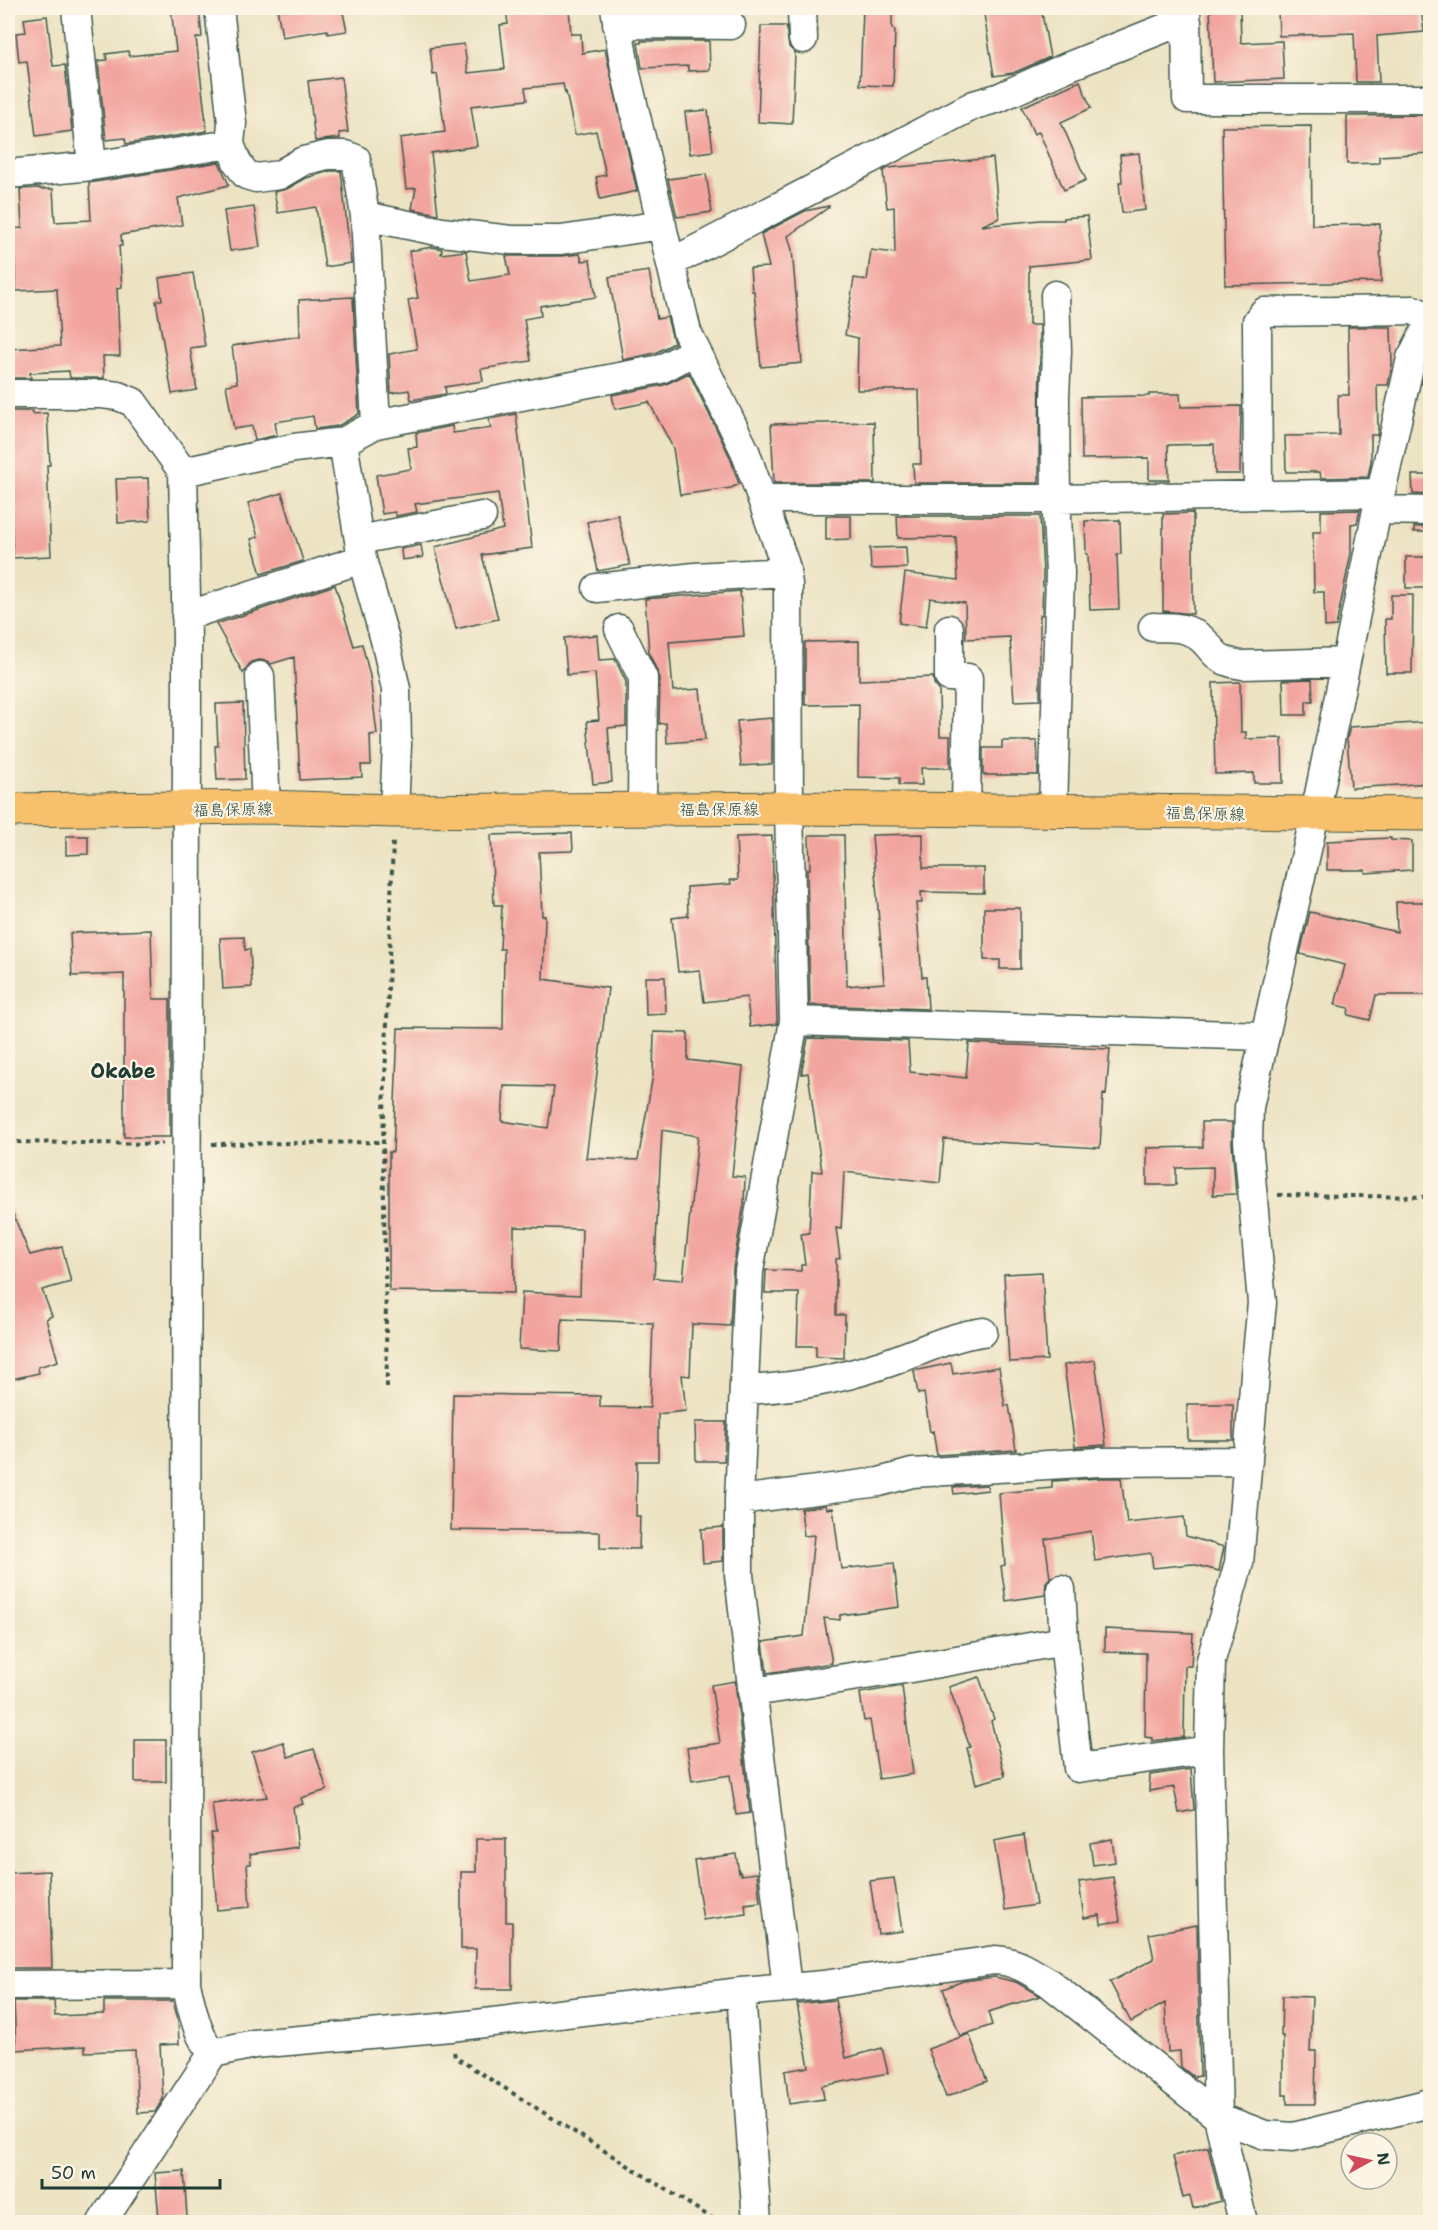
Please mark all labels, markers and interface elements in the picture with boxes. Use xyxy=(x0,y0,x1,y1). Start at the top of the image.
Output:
street label: 福島保原線 xyxy=(193,798,273,821)
street label: 福島保原線 xyxy=(679,799,759,820)
street label: 福島保原線 xyxy=(1165,802,1245,825)
district label: Okabe xyxy=(90,1058,156,1084)
north arrow xyxy=(1339,2131,1399,2191)
text: N xyxy=(1372,2151,1395,2167)
scale bar xyxy=(42,2152,220,2190)
text: 50 m xyxy=(51,2161,96,2185)

